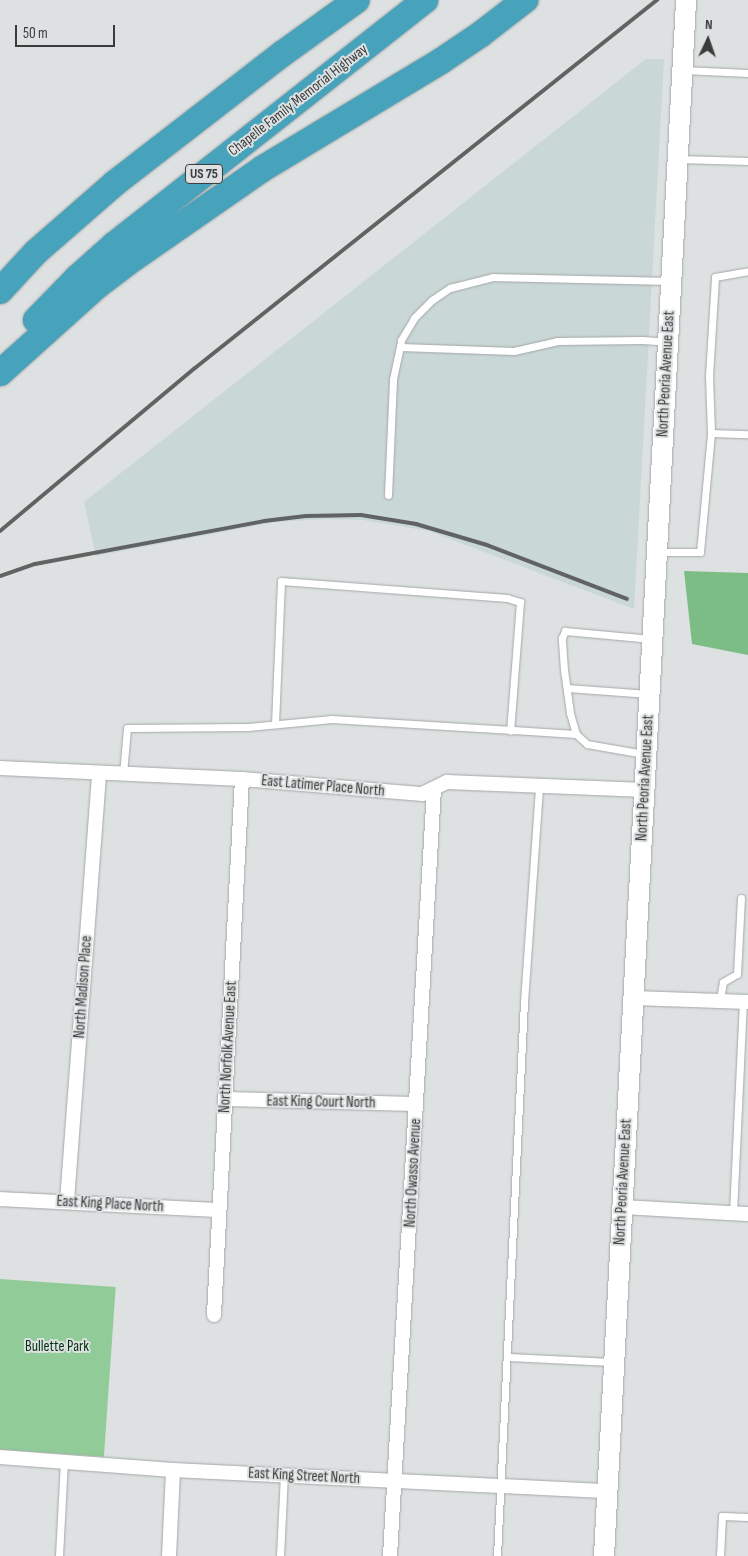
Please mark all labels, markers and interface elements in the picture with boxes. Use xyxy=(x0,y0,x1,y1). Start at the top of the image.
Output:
scale bar xyxy=(18,15,118,47)
north arrow xyxy=(683,15,733,65)
text: N xyxy=(705,16,713,33)
text: 50 m xyxy=(23,24,48,43)
street label: Chapelle Family Memorial Highway xyxy=(225,40,371,160)
road number: US 75 xyxy=(184,162,224,185)
street label: North Peoria Avenue East xyxy=(654,310,678,438)
street label: North Peoria Avenue East xyxy=(633,714,657,842)
street label: East Latimer Place North xyxy=(261,772,385,800)
street label: North Madison Place xyxy=(70,935,96,1039)
street label: North Norfolk Avenue East xyxy=(216,981,240,1113)
street label: East King Court North xyxy=(266,1092,376,1112)
street label: North Owasso Avenue xyxy=(401,1118,425,1228)
street label: North Peoria Avenue East xyxy=(611,1118,635,1246)
street label: East King Place North xyxy=(56,1192,164,1216)
park label: Bullette Park xyxy=(25,1338,89,1356)
street label: East King Street North xyxy=(248,1464,360,1488)

